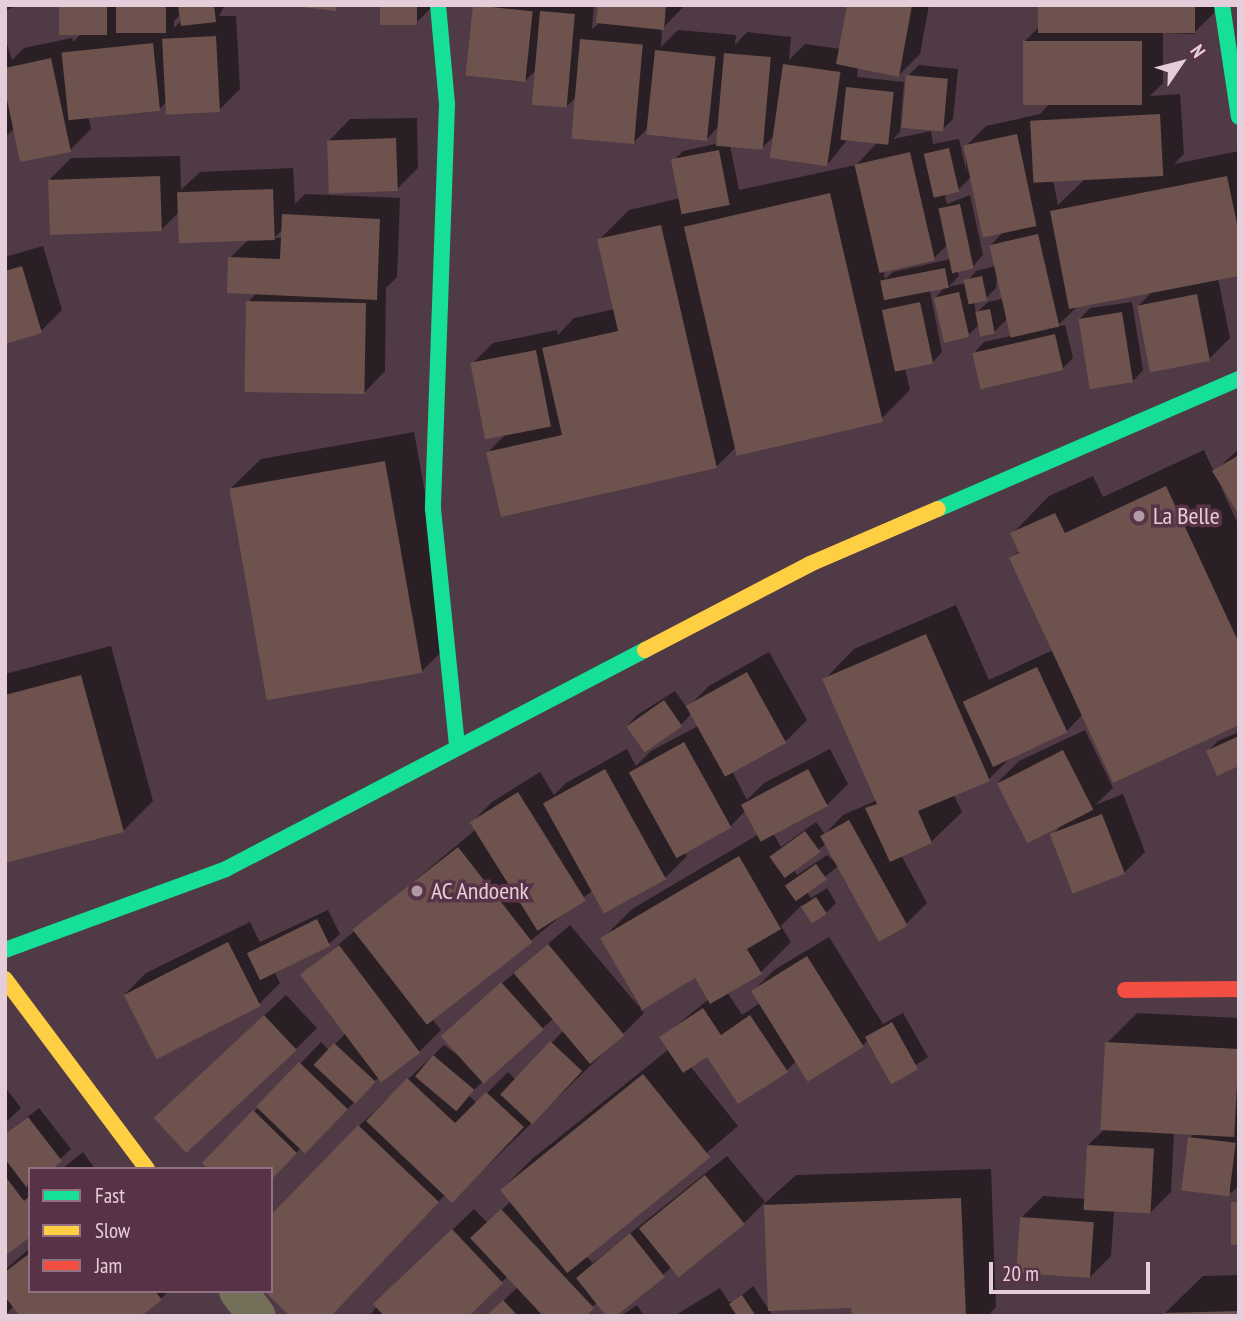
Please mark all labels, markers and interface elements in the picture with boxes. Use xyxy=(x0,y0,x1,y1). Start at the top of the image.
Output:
north arrow xyxy=(1146,28,1216,98)
text: N xyxy=(1185,40,1211,62)
place label: La Belle xyxy=(1153,502,1220,530)
marker: La Belle xyxy=(1131,508,1147,524)
place label: AC Andoenk xyxy=(431,877,530,905)
marker: AC Andoenk xyxy=(409,883,425,899)
legend xyxy=(28,1167,273,1293)
text: Fast xyxy=(95,1182,125,1209)
text: Slow xyxy=(95,1217,130,1244)
scale bar xyxy=(992,1248,1153,1292)
text: Jam xyxy=(95,1252,122,1279)
text: 20 m xyxy=(1002,1260,1039,1287)

